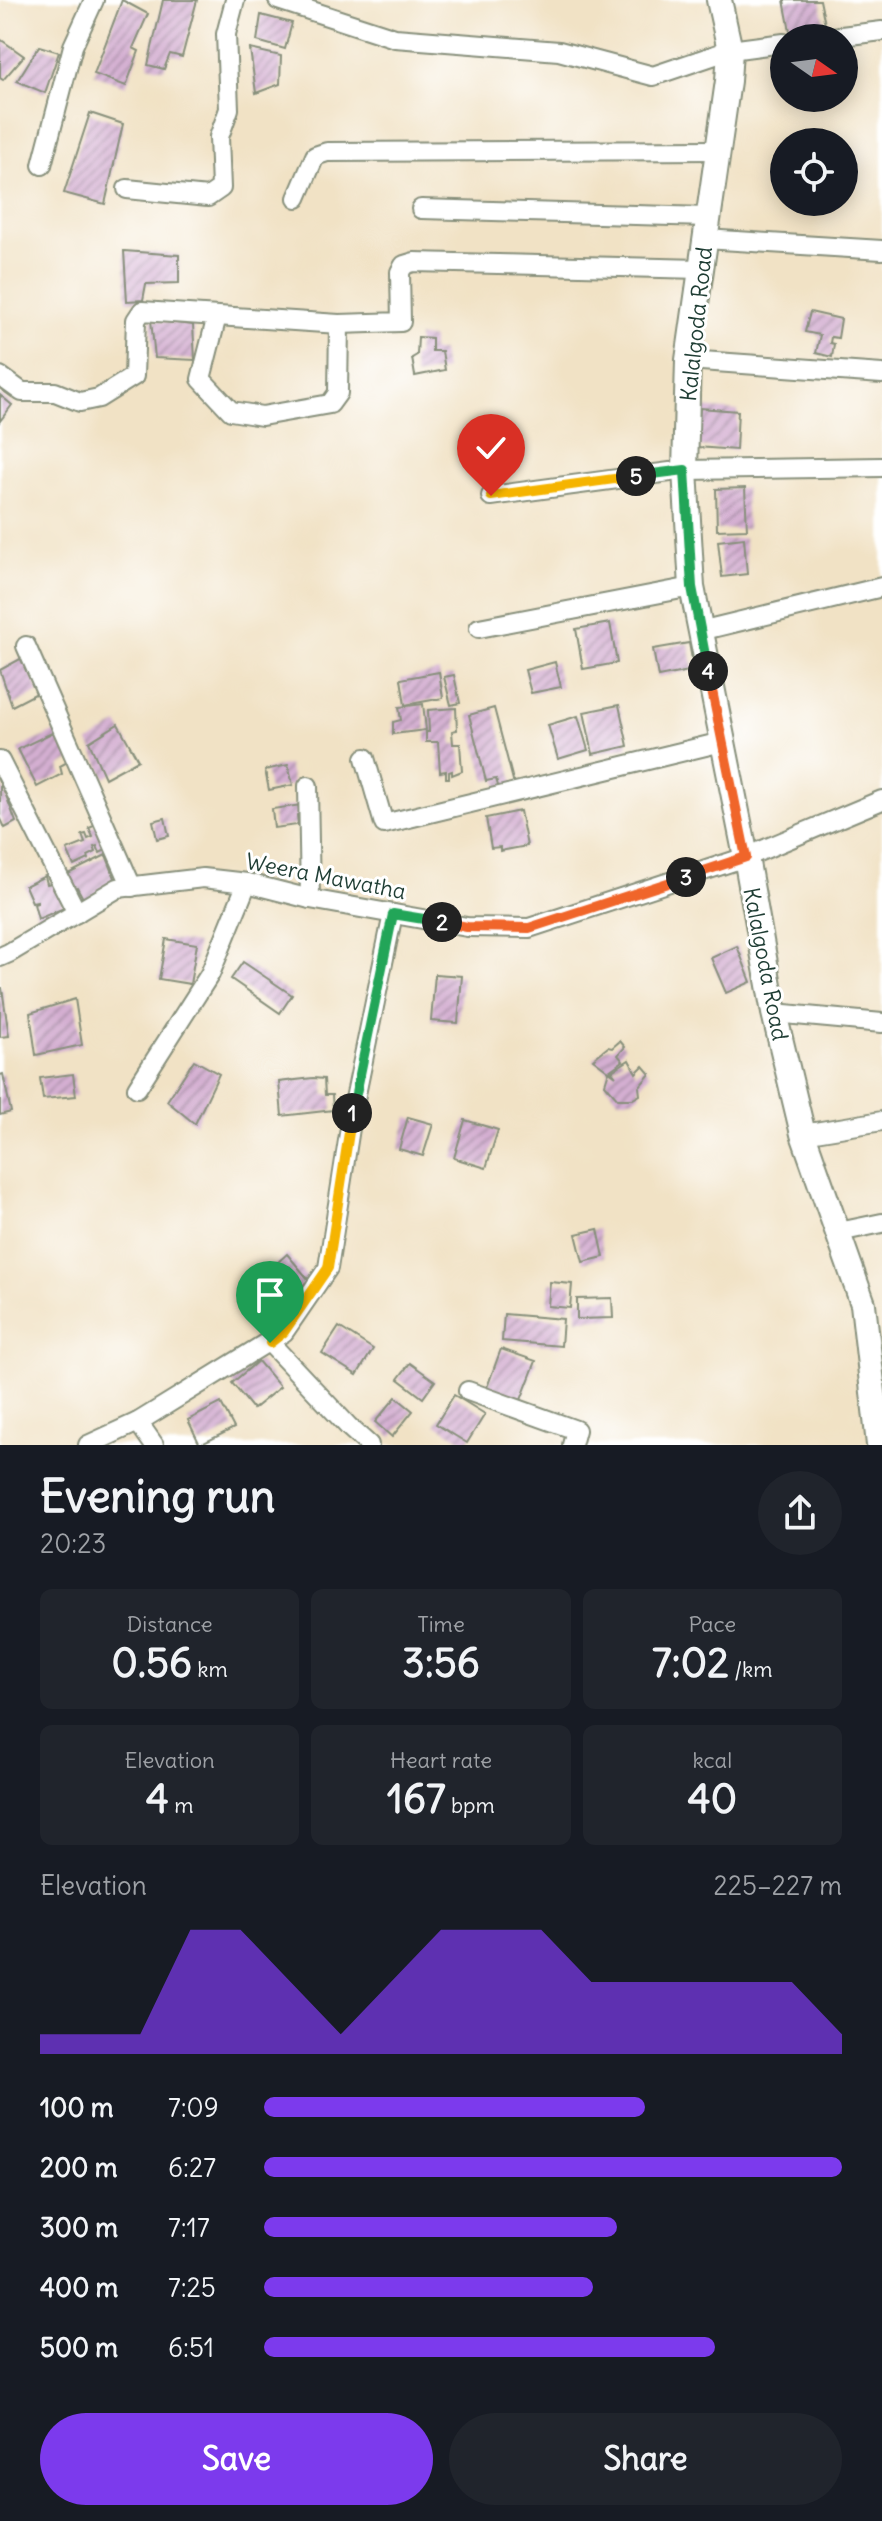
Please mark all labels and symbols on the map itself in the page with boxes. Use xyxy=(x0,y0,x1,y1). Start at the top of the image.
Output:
north arrow xyxy=(770,24,858,112)
street label: Kalalgoda Road xyxy=(674,245,718,403)
pin xyxy=(457,414,525,496)
pin: 5 xyxy=(616,456,656,496)
pin: 4 xyxy=(688,651,728,691)
street label: Weera Mawatha xyxy=(244,847,408,905)
pin: 3 xyxy=(666,857,706,897)
street label: Kalalgoda Road xyxy=(737,885,795,1043)
pin: 2 xyxy=(422,902,462,942)
pin: 1 xyxy=(332,1093,372,1133)
pin xyxy=(236,1261,304,1343)

